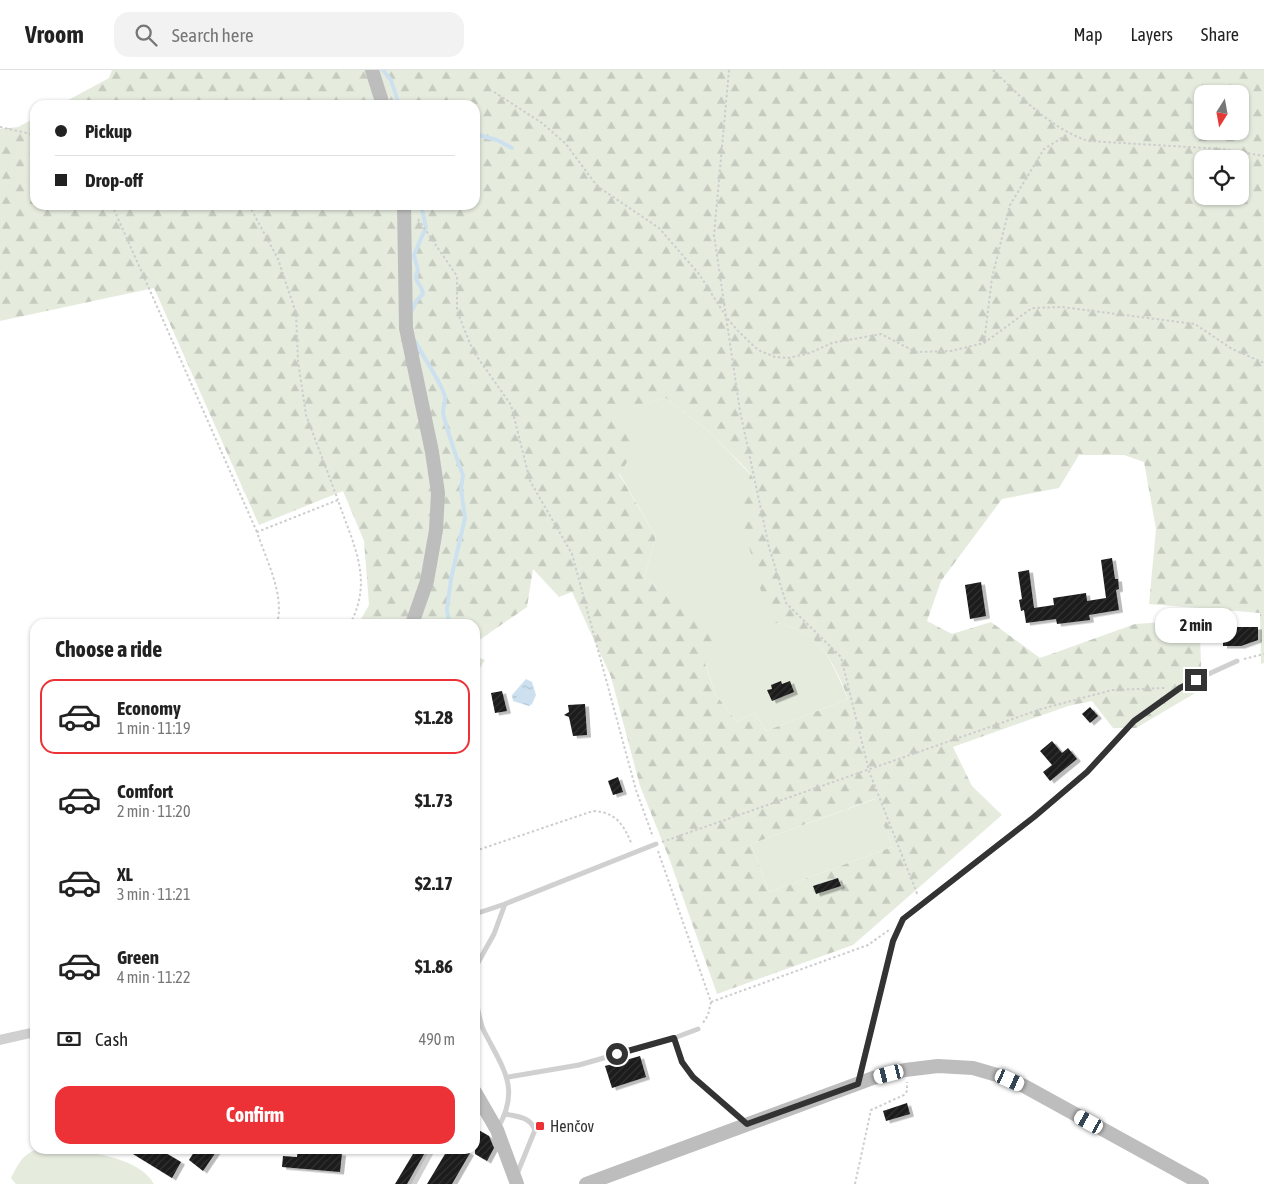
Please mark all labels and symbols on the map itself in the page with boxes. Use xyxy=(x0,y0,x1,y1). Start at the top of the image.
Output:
north arrow xyxy=(1194,85,1249,140)
callout: 2 min xyxy=(1155,608,1237,642)
route end xyxy=(1185,669,1207,691)
route start xyxy=(606,1043,628,1065)
car xyxy=(872,1063,905,1085)
car xyxy=(993,1067,1026,1093)
car xyxy=(1072,1108,1105,1136)
place label: Henčov xyxy=(550,1117,595,1135)
marker: Henčov xyxy=(534,1120,546,1132)

